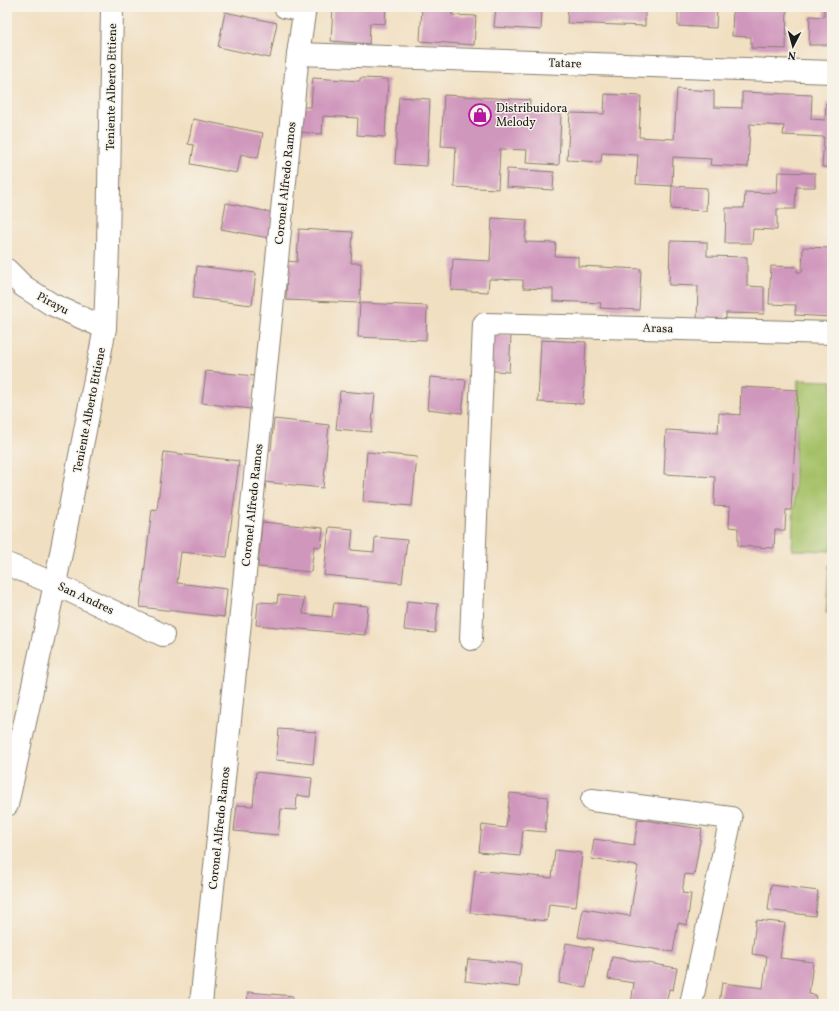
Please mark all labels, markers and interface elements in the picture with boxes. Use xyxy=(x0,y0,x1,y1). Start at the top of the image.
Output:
street label: Teniente Alberto Ettiene xyxy=(103,23,121,151)
north arrow xyxy=(773,26,813,66)
text: N xyxy=(787,47,797,62)
street label: Tatare xyxy=(548,55,582,73)
place label: Distribuidora Melody xyxy=(496,101,567,131)
shop icon: Distribuidora Melody xyxy=(467,102,493,128)
street label: Coronel Alfredo Ramos xyxy=(272,121,300,245)
street label: Pirayu xyxy=(34,289,72,319)
street label: Arasa xyxy=(642,320,674,338)
street label: Teniente Alberto Ettiene xyxy=(70,346,110,474)
street label: Coronel Alfredo Ramos xyxy=(239,443,267,567)
street label: San Andres xyxy=(55,579,116,619)
street label: Coronel Alfredo Ramos xyxy=(206,766,234,890)

